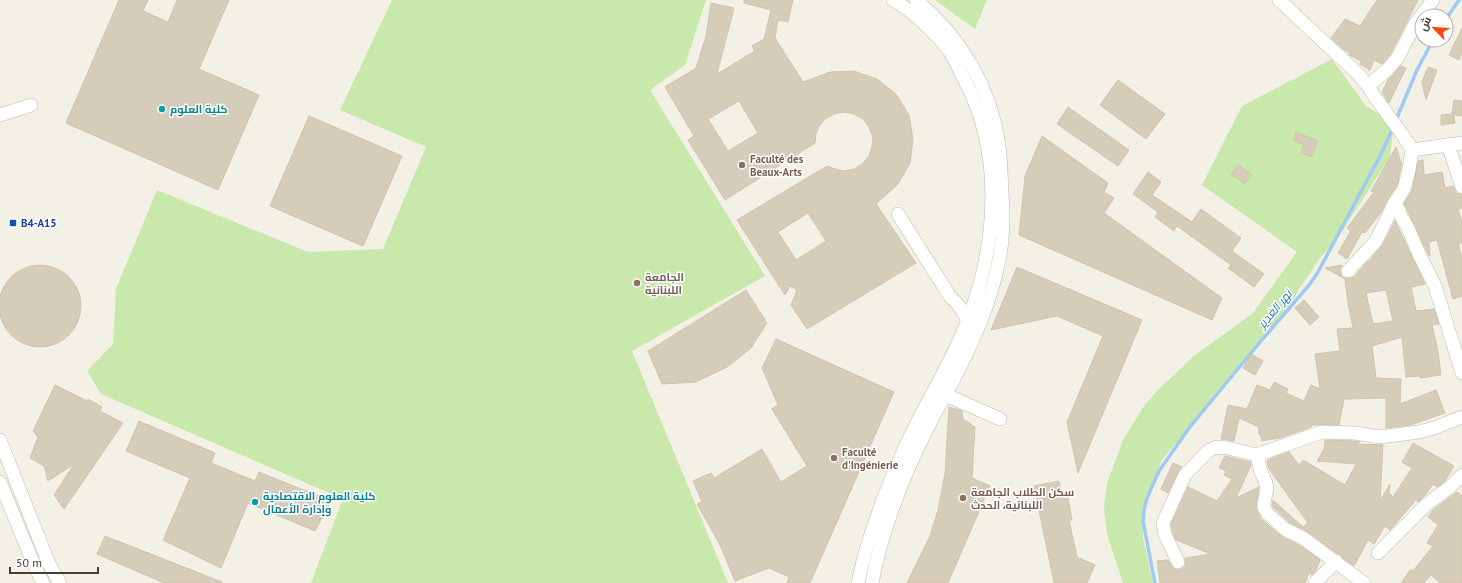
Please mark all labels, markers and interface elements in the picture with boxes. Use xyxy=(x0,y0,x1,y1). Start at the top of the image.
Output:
north arrow xyxy=(1414,8,1454,48)
text: ش xyxy=(1416,14,1434,33)
place label: كلية العلوم xyxy=(170,102,228,117)
marker: كلية العلوم xyxy=(157,104,167,114)
place label: Faculté des Beaux-Arts xyxy=(750,152,804,179)
marker: Faculté des Beaux-Arts xyxy=(737,160,747,170)
place label: B4-A15 xyxy=(21,216,57,230)
marker: B4-A15 xyxy=(8,218,18,228)
place label: الجامعة اللبنانية xyxy=(645,270,684,297)
marker: الجامعة اللبنانية xyxy=(632,278,642,288)
water label: نهر الغدير xyxy=(1253,285,1296,332)
place label: Faculté d'Ingénierie xyxy=(842,445,899,472)
marker: Faculté d'Ingénierie xyxy=(829,453,839,463)
place label: سكن الطلاب الجامعة اللبنانية، الحدث xyxy=(971,485,1074,512)
place label: كلية العلوم الاقتصادية وإدارة الأعمال xyxy=(263,489,376,517)
marker: سكن الطلاب الجامعة اللبنانية، الحدث xyxy=(958,493,968,503)
marker: كلية العلوم الاقتصادية وإدارة الأعمال xyxy=(250,497,260,507)
scale bar xyxy=(10,549,98,575)
text: 50 m xyxy=(16,555,42,570)

